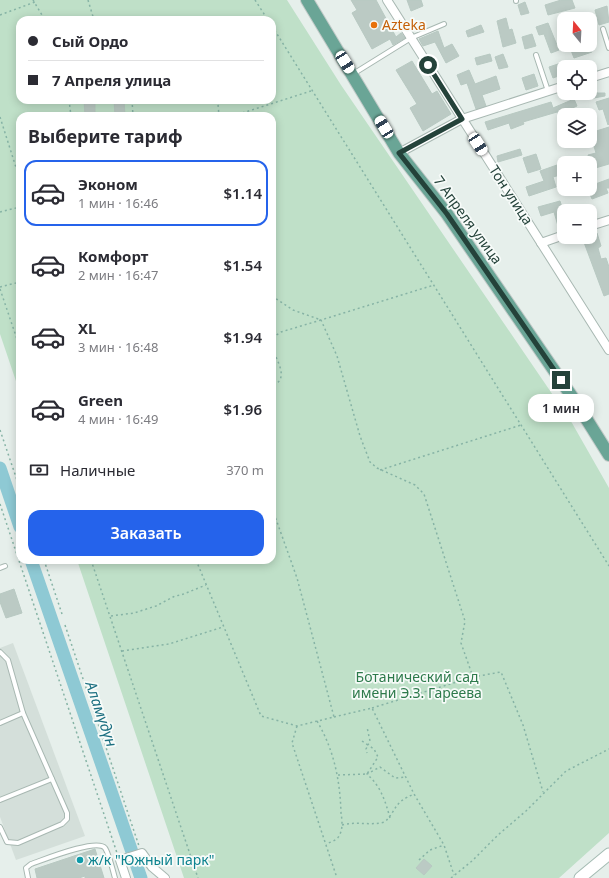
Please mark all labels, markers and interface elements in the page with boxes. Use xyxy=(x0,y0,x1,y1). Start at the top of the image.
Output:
north arrow xyxy=(557,12,597,52)
map controls xyxy=(557,12,597,244)
place label: Azteka xyxy=(382,15,426,34)
marker: Azteka xyxy=(369,20,379,30)
text: Сый Ордо xyxy=(52,31,128,51)
car xyxy=(334,49,356,75)
route start xyxy=(419,56,437,74)
button: locate xyxy=(557,60,597,100)
text: 7 Апреля улица xyxy=(52,70,171,90)
button: layers xyxy=(557,108,597,148)
car xyxy=(373,114,395,140)
text: Выберите тариф xyxy=(28,124,183,148)
car xyxy=(466,131,490,157)
button: + xyxy=(557,156,597,196)
street label: Тон улица xyxy=(485,161,538,228)
street label: 7 Апреля улица xyxy=(430,172,507,268)
text: Эконом xyxy=(78,174,138,194)
icon: car xyxy=(30,175,66,211)
text: $1.14 xyxy=(224,183,262,203)
text: 1 мин · 16:46 xyxy=(78,194,158,212)
button: − xyxy=(557,204,597,244)
text: Комфорт xyxy=(78,246,148,266)
icon: car xyxy=(30,247,66,283)
text: $1.54 xyxy=(224,255,262,275)
text: 2 мин · 16:47 xyxy=(78,266,158,284)
text: XL xyxy=(78,318,96,338)
icon: car xyxy=(30,319,66,355)
text: $1.94 xyxy=(224,327,262,347)
text: 3 мин · 16:48 xyxy=(78,338,158,356)
route end xyxy=(552,371,570,389)
text: Green xyxy=(78,390,123,410)
icon: car xyxy=(30,391,66,427)
callout: 1 мин xyxy=(528,394,594,422)
text: $1.96 xyxy=(224,399,262,419)
text: 1 мин xyxy=(542,399,580,417)
text: 4 мин · 16:49 xyxy=(78,410,158,428)
icon: cash xyxy=(28,459,50,481)
text: Наличные xyxy=(60,460,135,480)
text: 370 m xyxy=(226,461,264,479)
button: Заказать xyxy=(28,510,264,556)
park label: Ботанический сад имени Э.З. Гареева xyxy=(352,667,482,702)
water label: Аламүдүн xyxy=(81,677,123,749)
place label: ж/к "Южный парк" xyxy=(88,850,215,869)
marker: ж/к "Южный парк" xyxy=(75,855,85,865)

